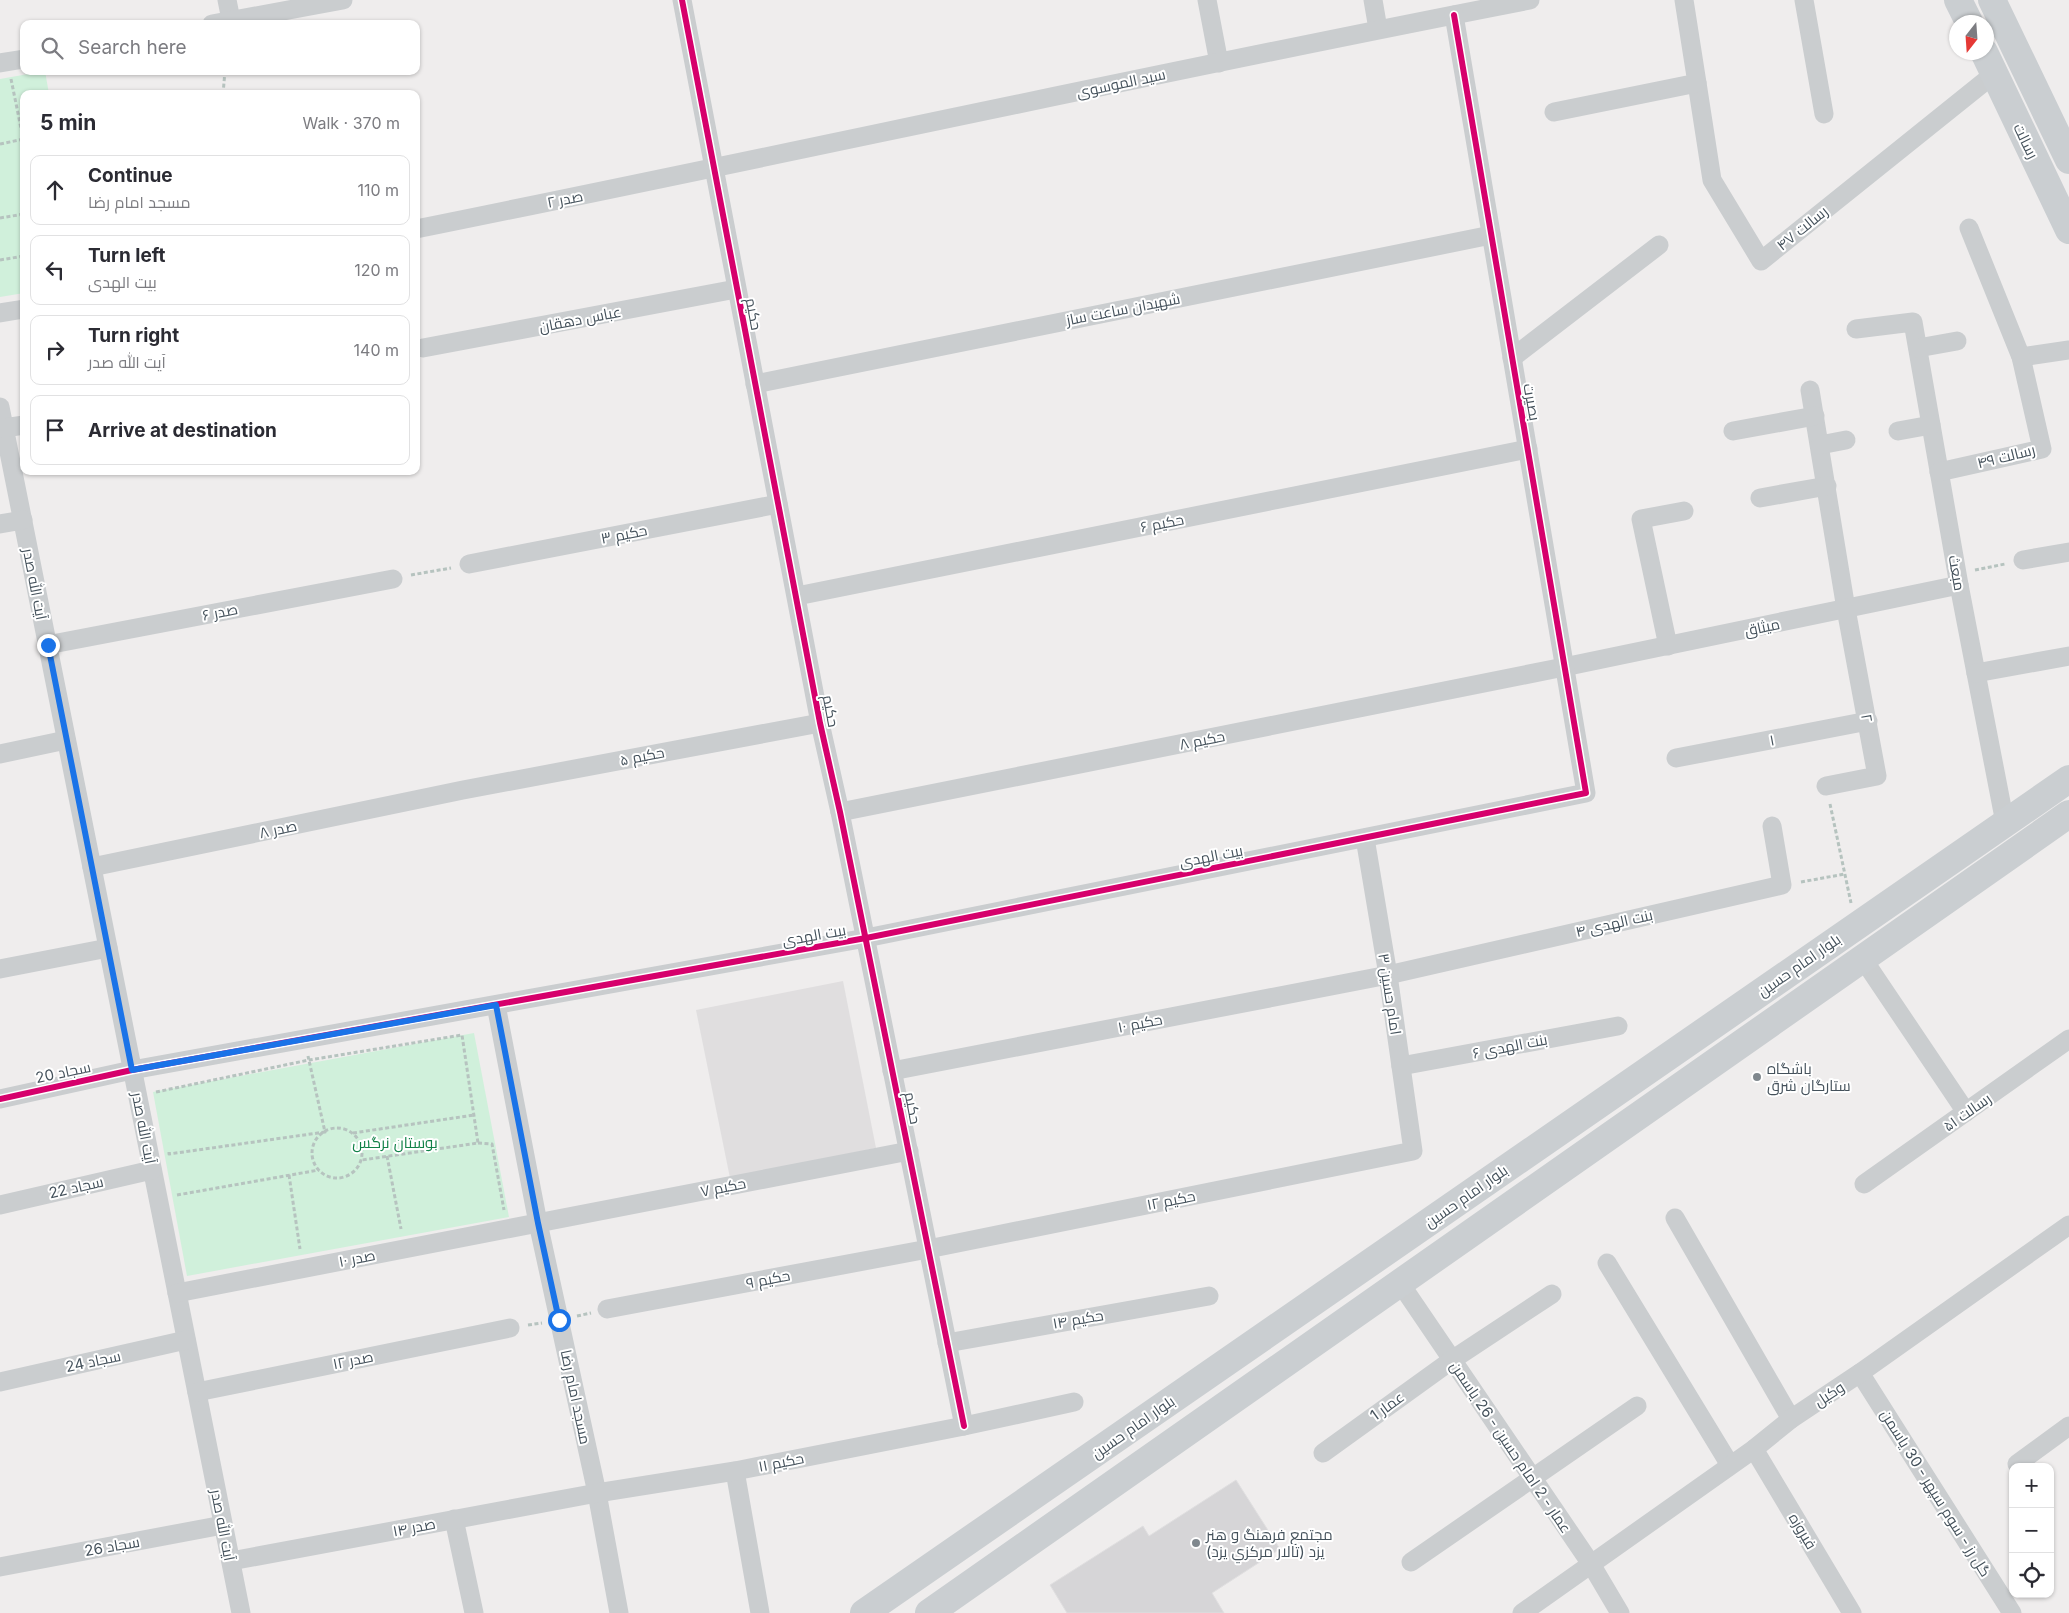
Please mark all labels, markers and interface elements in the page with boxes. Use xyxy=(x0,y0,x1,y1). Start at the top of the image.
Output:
north arrow xyxy=(1949,15,1994,60)
search box xyxy=(20,20,420,75)
icon: search xyxy=(38,34,66,62)
text: Search here xyxy=(78,36,187,59)
street label: سید الموسوی xyxy=(1075,64,1167,103)
text: 5 min xyxy=(40,110,96,135)
text: Walk · 370 m xyxy=(303,113,400,133)
street label: رسالت xyxy=(2009,120,2043,162)
text: Continue xyxy=(88,164,173,187)
icon: ahead xyxy=(41,176,69,204)
text: 110 m xyxy=(357,180,399,200)
street label: صدر ۲ xyxy=(545,186,585,212)
text: مسجد امام رضا xyxy=(88,192,191,212)
street label: رسالت ۴۷ xyxy=(1772,202,1832,254)
text: Turn left xyxy=(88,244,166,267)
icon: left xyxy=(41,256,69,284)
text: 120 m xyxy=(354,260,399,280)
text: بیت الهدی xyxy=(88,272,157,292)
street label: شهیدان ساعت ساز xyxy=(1063,289,1182,331)
street label: حکیم xyxy=(741,296,766,332)
street label: عباس دهقان xyxy=(537,302,623,337)
text: Turn right xyxy=(88,324,179,347)
icon: right xyxy=(41,336,69,364)
text: 140 m xyxy=(354,340,399,360)
text: آیت الله صدر xyxy=(88,352,166,372)
street label: بصیرت xyxy=(1519,382,1545,422)
icon: arrive xyxy=(41,416,69,444)
text: Arrive at destination xyxy=(88,419,277,442)
street label: رسالت ۴۹ xyxy=(1975,440,2037,472)
street label: حکیم ۶ xyxy=(1139,509,1186,537)
street label: حکیم ۳ xyxy=(599,520,649,549)
street label: آیت الله صدر xyxy=(19,545,51,622)
street label: مبعث xyxy=(1945,554,1969,592)
street label: صدر ۶ xyxy=(201,599,239,625)
street label: میثاق xyxy=(1743,614,1782,641)
route end xyxy=(37,634,60,657)
street label: حکیم xyxy=(818,693,843,729)
street label: ۲ xyxy=(1857,712,1877,724)
street label: حکیم ۸ xyxy=(1178,726,1227,755)
street label: ۱ xyxy=(1768,730,1776,750)
street label: حکیم ۵ xyxy=(618,742,666,771)
street label: صدر ۸ xyxy=(258,816,298,842)
street label: بیت الهدی xyxy=(1178,841,1245,872)
street label: بنت الهدی ۴ xyxy=(1574,905,1655,942)
street label: بیت الهدی xyxy=(781,920,848,951)
street label: بلوار امام حسین xyxy=(1754,929,1845,1002)
street label: امام حسین ۳ xyxy=(1373,952,1406,1036)
street label: حکیم ۱۰ xyxy=(1116,1009,1164,1038)
street label: بنت الهدی ۶ xyxy=(1471,1029,1549,1064)
street label: سجاد 20 xyxy=(34,1057,92,1087)
place label: باشگاه ستارگان شرق xyxy=(1767,1059,1851,1096)
marker: باشگاه ستارگان شرق xyxy=(1751,1071,1763,1083)
street label: آیت الله صدر xyxy=(128,1089,160,1166)
street label: رسالت ۵۱ xyxy=(1939,1089,1995,1135)
street label: حکیم xyxy=(900,1090,925,1126)
park label: بوستان نرگس xyxy=(352,1133,438,1153)
street label: بلوار امام حسین xyxy=(1421,1160,1512,1233)
street label: سجاد 22 xyxy=(47,1171,105,1203)
street label: حکیم ۷ xyxy=(699,1173,748,1202)
street label: حکیم ۱۲ xyxy=(1145,1186,1197,1215)
street label: صدر ۱۰ xyxy=(337,1245,377,1271)
street label: حکیم ۹ xyxy=(744,1265,792,1294)
street label: حکیم ۱۴ xyxy=(1051,1305,1105,1334)
route start xyxy=(548,1309,571,1332)
street label: سجاد 24 xyxy=(64,1346,122,1376)
street label: صدر ۱۲ xyxy=(331,1347,375,1373)
street label: مسجد امام رضا xyxy=(556,1348,595,1446)
street label: عمار - 2 امام حسین - 26 یاسمن xyxy=(1445,1357,1576,1537)
street label: وکیل xyxy=(1810,1377,1848,1412)
street label: عمار 1 xyxy=(1366,1387,1408,1425)
street label: بلوار امام حسین xyxy=(1088,1391,1179,1464)
street label: گل رز - سوم سپهر - 30 یاسمن xyxy=(1876,1406,1995,1581)
street label: حکیم ۱۱ xyxy=(757,1448,806,1477)
map controls xyxy=(2009,1463,2054,1598)
button: + xyxy=(2009,1463,2054,1508)
street label: آیت الله صدر xyxy=(207,1486,239,1563)
button: − xyxy=(2009,1508,2054,1553)
street label: فیروزه xyxy=(1785,1509,1821,1553)
street label: صدر ۱۴ xyxy=(391,1514,437,1540)
place label: مجتمع فرهنگ و هنر یزد (تالار مركزي یزد) xyxy=(1205,1525,1333,1564)
street label: سجاد 26 xyxy=(83,1532,141,1560)
marker: مجتمع فرهنگ و هنر یزد (تالار مركزي یزد) xyxy=(1190,1537,1202,1549)
button: locate xyxy=(2009,1553,2054,1598)

